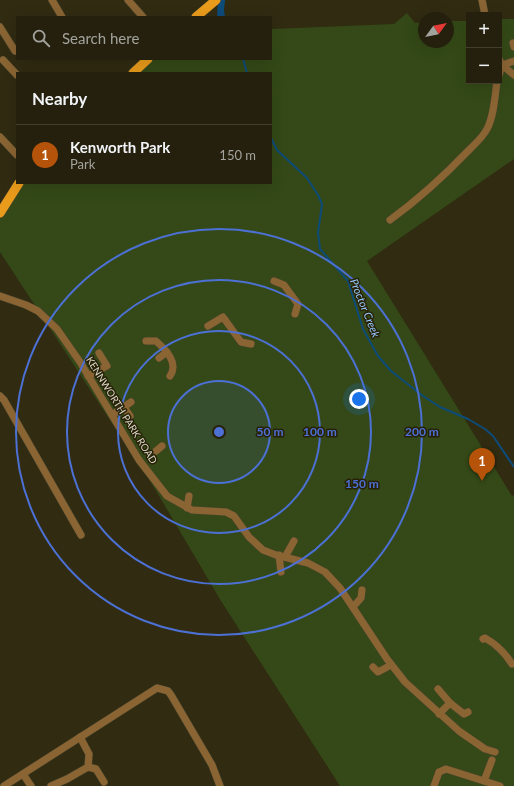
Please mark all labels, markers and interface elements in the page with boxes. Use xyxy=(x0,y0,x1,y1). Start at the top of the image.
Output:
north arrow xyxy=(418,12,454,48)
map controls xyxy=(466,12,502,84)
button: + xyxy=(466,12,502,48)
search box xyxy=(16,16,272,60)
icon: search xyxy=(30,27,52,49)
text: Search here xyxy=(62,29,139,47)
button: − xyxy=(466,48,502,84)
text: Nearby xyxy=(32,88,87,109)
text: Kenworth Park xyxy=(70,138,170,156)
text: 1 xyxy=(41,147,49,163)
text: 150 m xyxy=(219,147,256,163)
text: Park xyxy=(70,156,95,172)
water label: Proctor Creek xyxy=(348,277,383,340)
street label: KENNWORTH PARK ROAD xyxy=(84,354,160,466)
your location xyxy=(349,389,369,409)
text: 50 m xyxy=(257,424,283,439)
text: 100 m xyxy=(303,424,337,439)
text: 200 m xyxy=(405,424,439,439)
centre of rings xyxy=(212,425,226,439)
pin: 1 xyxy=(469,448,495,481)
text: 150 m xyxy=(345,476,379,491)

